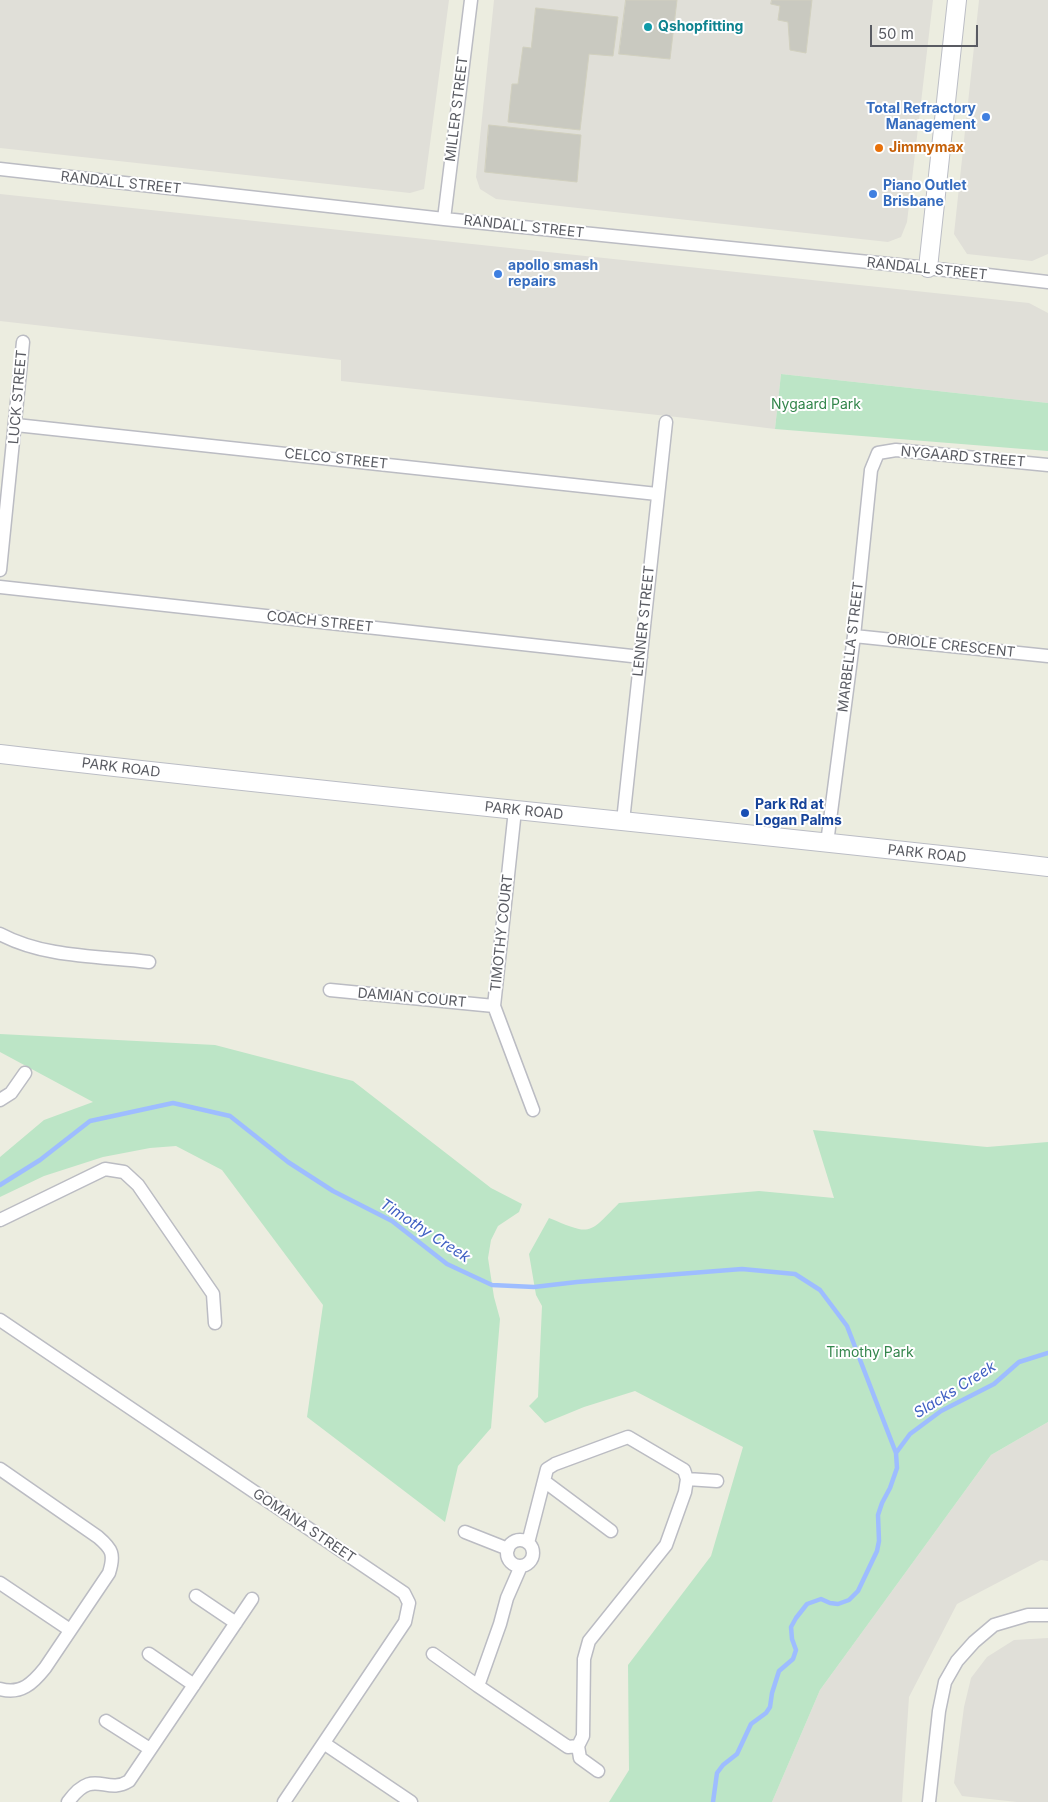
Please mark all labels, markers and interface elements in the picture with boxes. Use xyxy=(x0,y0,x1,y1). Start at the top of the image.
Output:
scale bar xyxy=(873,15,980,47)
place label: Qshopfitting xyxy=(658,19,743,35)
marker: Qshopfitting xyxy=(642,21,654,33)
text: 50 m xyxy=(878,24,914,43)
street label: MILLER STREET xyxy=(442,55,472,163)
place label: Total Refractory Management xyxy=(866,101,976,134)
marker: Total Refractory Management xyxy=(980,111,992,123)
place label: Jimmymax xyxy=(889,140,964,156)
marker: Jimmymax xyxy=(873,142,885,154)
street label: RANDALL STREET xyxy=(60,168,182,198)
place label: Piano Outlet Brisbane xyxy=(883,178,967,210)
marker: Piano Outlet Brisbane xyxy=(867,188,879,200)
street label: RANDALL STREET xyxy=(463,212,585,242)
street label: RANDALL STREET xyxy=(866,254,988,284)
place label: apollo smash repairs xyxy=(508,258,598,290)
marker: apollo smash repairs xyxy=(492,268,504,280)
street label: LUCK STREET xyxy=(6,349,30,445)
park label: Nygaard Park xyxy=(771,397,861,413)
street label: NYGAARD STREET xyxy=(900,443,1026,471)
street label: CELCO STREET xyxy=(283,445,389,473)
street label: LENNER STREET xyxy=(630,565,658,677)
street label: MARBELLA STREET xyxy=(835,581,867,713)
street label: COACH STREET xyxy=(266,608,374,636)
street label: ORIOLE CRESCENT xyxy=(886,631,1016,661)
street label: PARK ROAD xyxy=(81,755,161,781)
place label: Park Rd at Logan Palms xyxy=(755,797,842,830)
street label: PARK ROAD xyxy=(484,799,564,823)
marker: Park Rd at Logan Palms xyxy=(739,807,751,819)
street label: PARK ROAD xyxy=(887,842,967,866)
street label: TIMOTHY COURT xyxy=(487,873,517,993)
street label: DAMIAN COURT xyxy=(357,985,467,1011)
water label: Timothy Creek xyxy=(377,1195,473,1267)
park label: Timothy Park xyxy=(826,1345,914,1361)
water label: Slacks Creek xyxy=(911,1358,999,1422)
street label: GOMANA STREET xyxy=(249,1485,359,1567)

